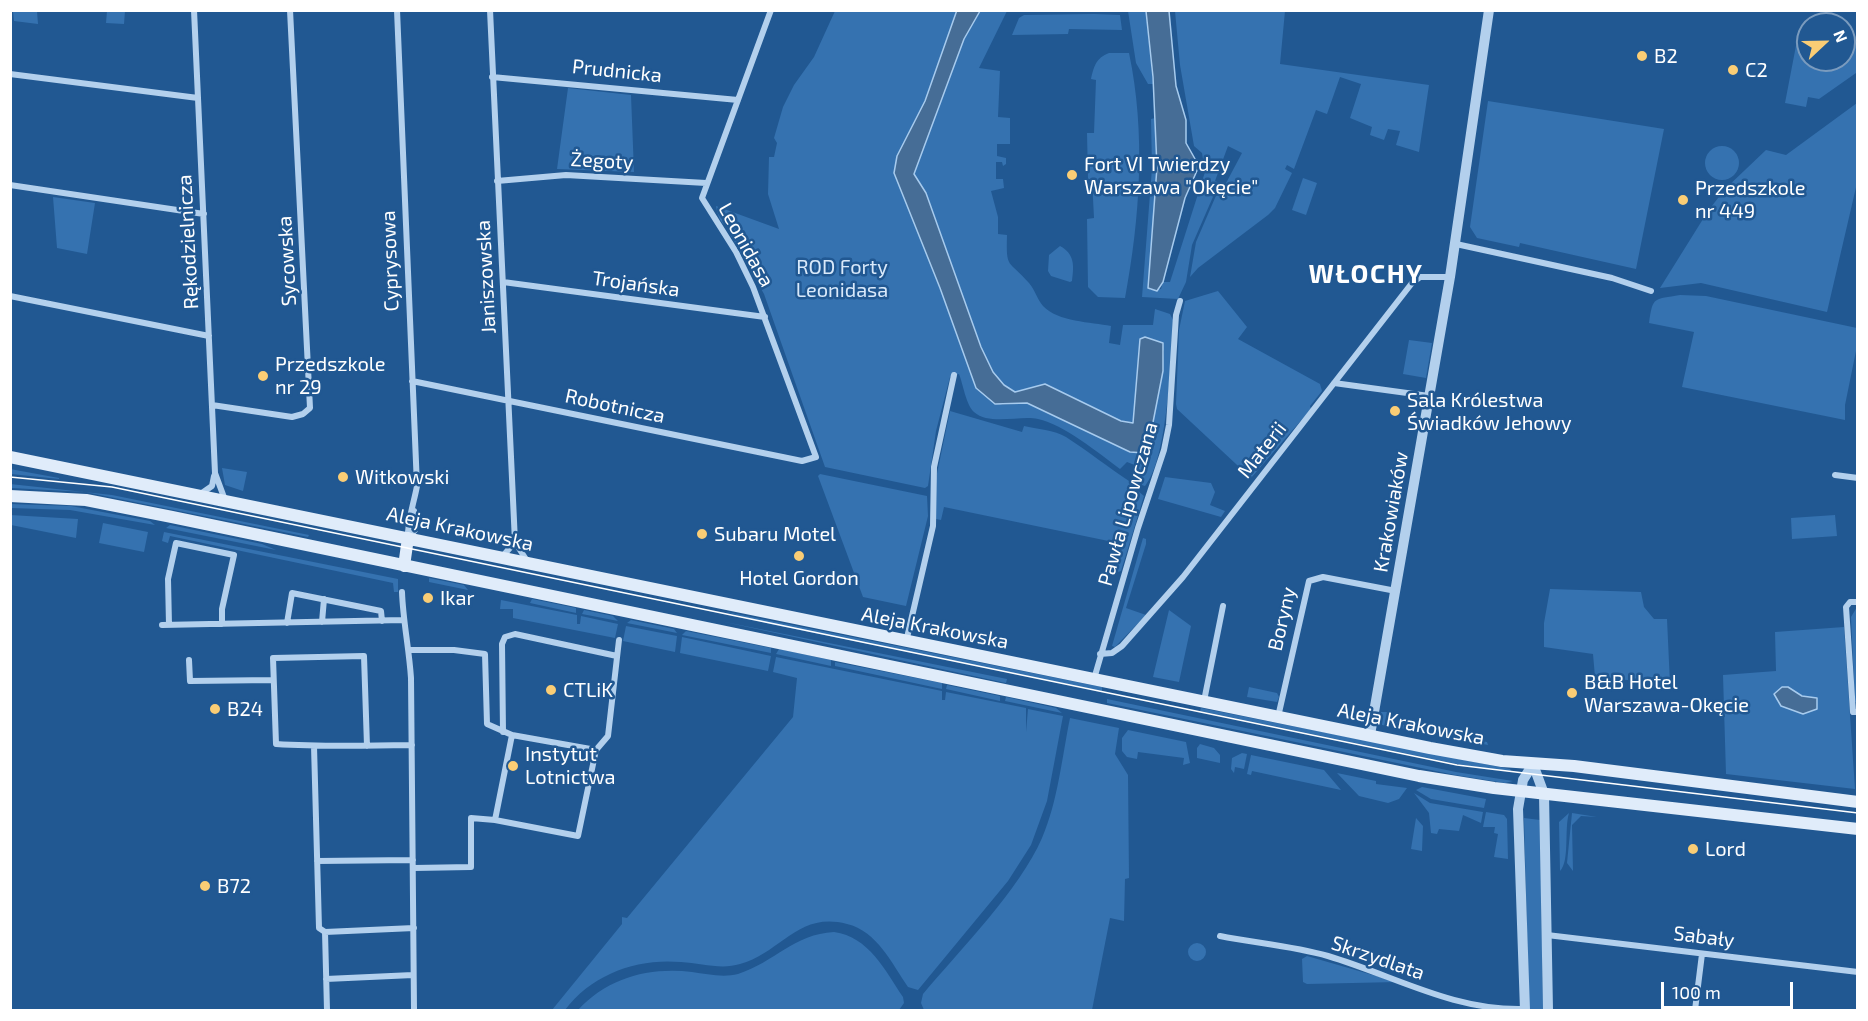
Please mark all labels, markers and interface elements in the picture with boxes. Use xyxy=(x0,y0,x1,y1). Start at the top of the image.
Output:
north arrow xyxy=(1796,12,1856,72)
text: N xyxy=(1830,27,1852,45)
place label: B2 xyxy=(1654,44,1678,68)
marker: B2 xyxy=(1635,49,1649,63)
street label: Prudnicka xyxy=(571,54,663,88)
place label: C2 xyxy=(1745,58,1768,82)
marker: C2 xyxy=(1726,63,1740,77)
street label: Żegoty xyxy=(570,147,634,175)
place label: Fort VI Twierdzy Warszawa "Okęcie" xyxy=(1084,152,1258,199)
marker: Fort VI Twierdzy Warszawa "Okęcie" xyxy=(1065,168,1079,182)
street label: Rękodzielnicza xyxy=(172,174,204,310)
place label: Przedszkole nr 449 xyxy=(1695,176,1805,223)
marker: Przedszkole nr 449 xyxy=(1676,193,1690,207)
street label: Leonidasa xyxy=(713,199,779,291)
street label: Cyprysowa xyxy=(376,210,404,312)
street label: Sycowska xyxy=(273,215,301,307)
street label: Janiszowska xyxy=(471,220,501,334)
park label: ROD Forty Leonidasa xyxy=(796,255,888,302)
district label: WŁOCHY xyxy=(1309,258,1423,290)
street label: Trojańska xyxy=(591,266,681,302)
place label: Przedszkole nr 29 xyxy=(275,352,385,399)
marker: Przedszkole nr 29 xyxy=(256,369,270,383)
street label: Robotnicza xyxy=(563,384,667,428)
place label: Sala Królestwa Świadków Jehowy xyxy=(1407,388,1572,435)
marker: Sala Królestwa Świadków Jehowy xyxy=(1388,404,1402,418)
street label: Materii xyxy=(1233,417,1291,483)
street label: Pawła Lipowczana xyxy=(1093,419,1163,589)
street label: Krakowiaków xyxy=(1369,450,1413,574)
place label: Witkowski xyxy=(355,465,449,489)
marker: Witkowski xyxy=(336,470,350,484)
street label: Aleja Krakowska xyxy=(384,502,536,556)
place label: Subaru Motel xyxy=(714,522,836,546)
marker: Subaru Motel xyxy=(695,527,709,541)
marker: Hotel Gordon xyxy=(792,549,806,563)
place label: Hotel Gordon xyxy=(739,566,859,590)
street label: Boryny xyxy=(1263,585,1301,653)
place label: Ikar xyxy=(440,586,474,610)
marker: Ikar xyxy=(421,591,435,605)
street label: Aleja Krakowska xyxy=(859,602,1011,654)
place label: B&B Hotel Warszawa-Okęcie xyxy=(1584,670,1749,717)
place label: CTLiK xyxy=(563,678,613,702)
marker: CTLiK xyxy=(544,683,558,697)
marker: B&B Hotel Warszawa-Okęcie xyxy=(1565,686,1579,700)
place label: B24 xyxy=(227,697,263,721)
street label: Aleja Krakowska xyxy=(1335,698,1487,750)
marker: B24 xyxy=(208,702,222,716)
place label: Instytut Lotnictwa xyxy=(525,742,616,789)
marker: Instytut Lotnictwa xyxy=(506,759,520,773)
place label: Lord xyxy=(1705,837,1746,861)
marker: Lord xyxy=(1686,842,1700,856)
place label: B72 xyxy=(217,874,251,898)
marker: B72 xyxy=(198,879,212,893)
street label: Sabały xyxy=(1672,921,1736,953)
street label: Skrzydlata xyxy=(1328,931,1428,985)
scale bar xyxy=(1664,970,1796,1008)
text: 100 m xyxy=(1672,981,1721,1003)

